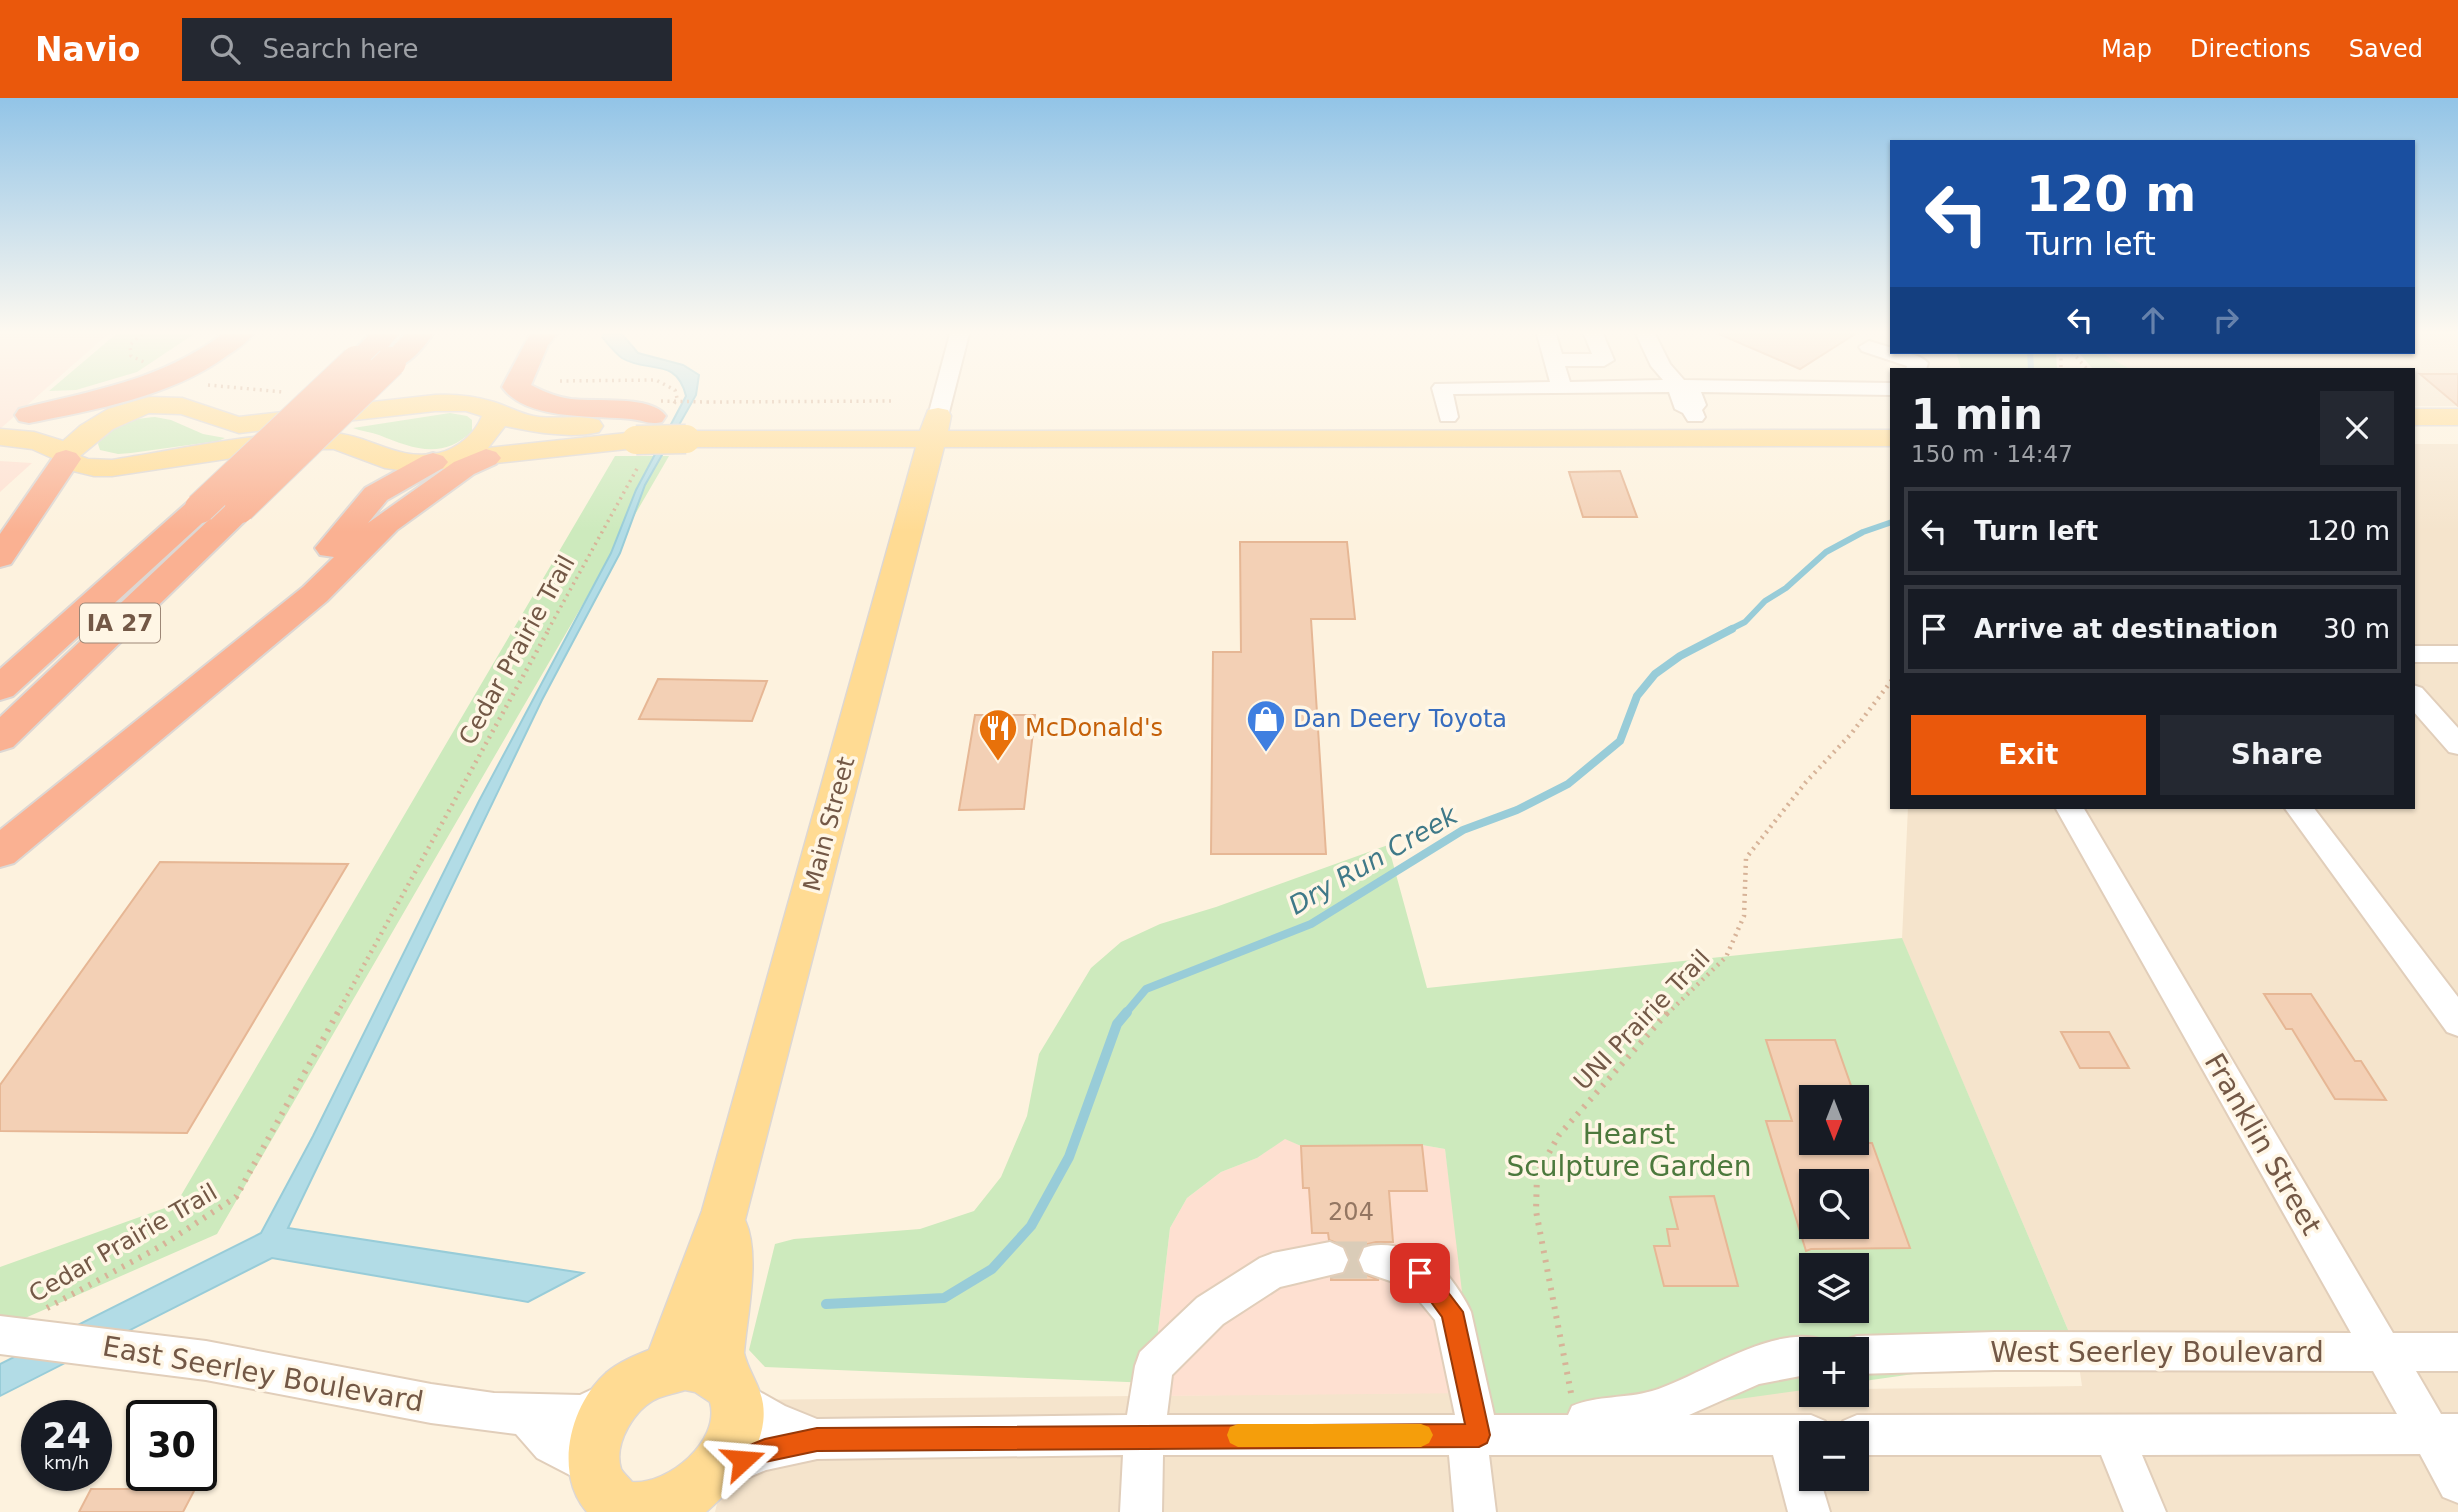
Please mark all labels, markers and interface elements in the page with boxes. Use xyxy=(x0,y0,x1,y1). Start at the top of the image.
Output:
search box xyxy=(182,18,672,81)
text: Navio xyxy=(35,30,140,69)
icon: search xyxy=(206,30,244,68)
text: Search here xyxy=(262,34,419,64)
text: Map xyxy=(2101,35,2152,63)
text: Directions xyxy=(2190,35,2311,63)
text: Saved xyxy=(2349,35,2423,63)
text: 120 m xyxy=(2026,166,2196,223)
icon: left xyxy=(1911,168,2002,259)
text: Turn left xyxy=(2026,225,2156,263)
icon: left xyxy=(2061,301,2099,339)
icon: ahead xyxy=(2134,301,2172,339)
icon: right xyxy=(2207,301,2245,339)
text: 1 min xyxy=(1911,390,2043,439)
button: close xyxy=(2320,391,2394,465)
text: 150 m · 14:47 xyxy=(1911,441,2073,467)
icon: left xyxy=(1915,512,1953,550)
text: Turn left xyxy=(1974,516,2098,546)
text: 120 m xyxy=(2307,516,2390,546)
street label: Cedar Prairie Trail xyxy=(453,550,581,750)
road number: IA 27 xyxy=(80,603,160,642)
icon: arrive xyxy=(1915,610,1953,648)
text: Arrive at destination xyxy=(1974,614,2278,644)
text: 30 m xyxy=(2323,614,2390,644)
shop icon: Dan Deery Toyota xyxy=(1245,698,1287,753)
place label: Dan Deery Toyota xyxy=(1293,705,1507,733)
restaurant icon: McDonald's xyxy=(977,707,1019,762)
place label: McDonald's xyxy=(1025,714,1163,742)
button: Exit xyxy=(1911,715,2146,795)
button: Share xyxy=(2160,715,2394,795)
street label: Main Street xyxy=(798,754,860,894)
water label: Dry Run Creek xyxy=(1283,799,1463,920)
street label: UNI Prairie Trail xyxy=(1568,944,1716,1096)
street label: Franklin Street xyxy=(2198,1047,2328,1241)
north arrow xyxy=(1799,1085,1869,1155)
map controls xyxy=(1799,1085,1869,1491)
park label: Hearst Sculpture Garden xyxy=(1507,1118,1751,1183)
button: search xyxy=(1799,1169,1869,1239)
street label: Cedar Prairie Trail xyxy=(24,1178,222,1308)
house number: 204 xyxy=(1328,1198,1374,1226)
pin xyxy=(1390,1243,1450,1303)
button: layers xyxy=(1799,1253,1869,1323)
icon: arrive xyxy=(1401,1254,1439,1292)
street label: East Seerley Boulevard xyxy=(100,1330,426,1418)
street label: West Seerley Boulevard xyxy=(1990,1336,2324,1369)
button: + xyxy=(1799,1337,1869,1407)
speed limit sign: 30 xyxy=(126,1400,217,1491)
text: 24 xyxy=(42,1416,91,1456)
button: − xyxy=(1799,1421,1869,1491)
position arrow xyxy=(706,1423,780,1497)
text: km/h xyxy=(44,1452,89,1473)

